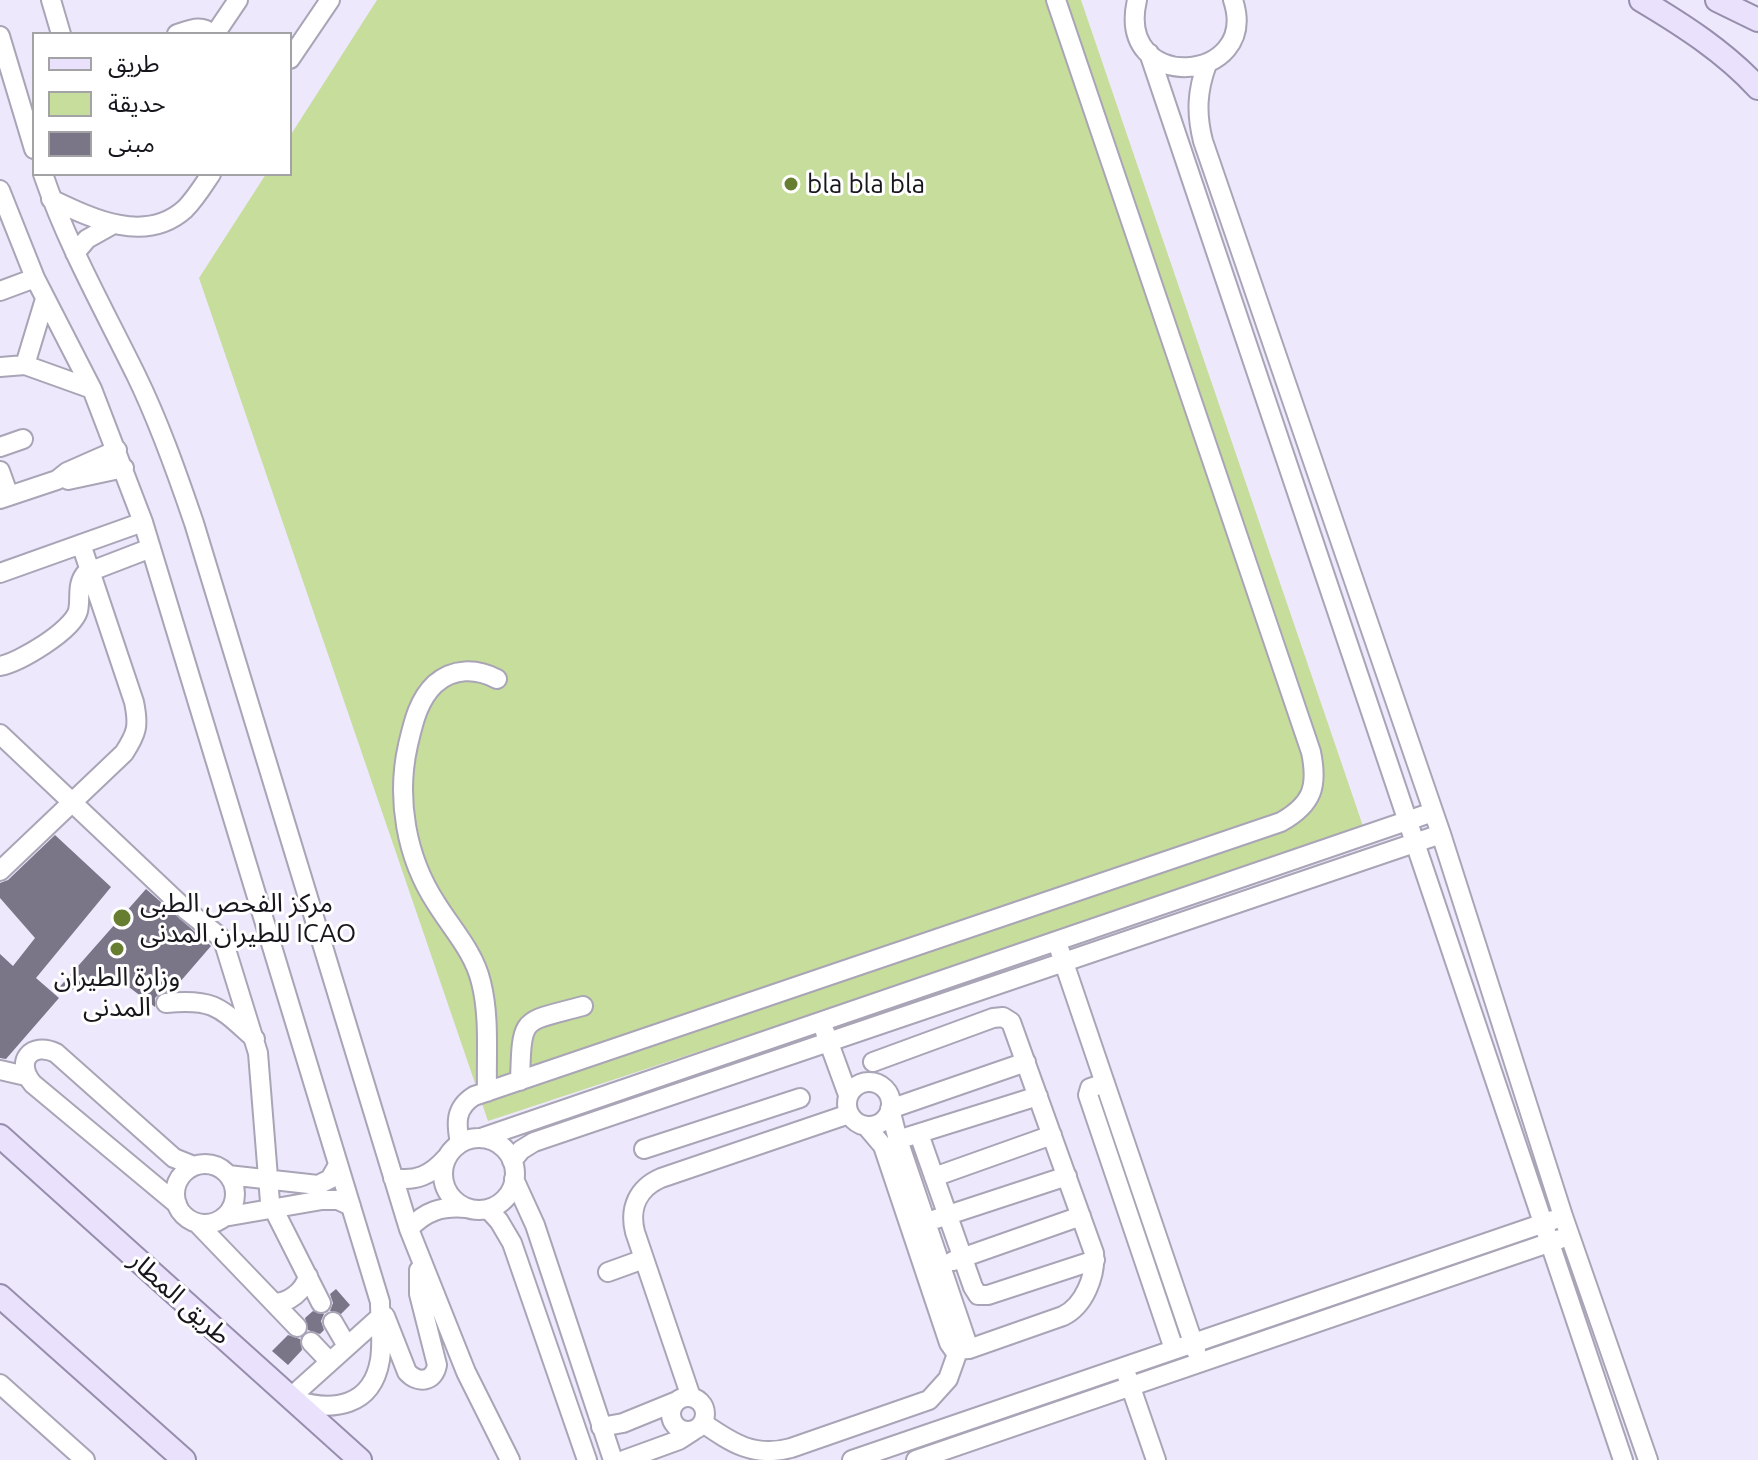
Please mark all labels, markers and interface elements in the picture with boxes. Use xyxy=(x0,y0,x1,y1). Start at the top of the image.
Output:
legend xyxy=(32,32,292,176)
text: طريق xyxy=(108,50,160,77)
text: حديقة xyxy=(108,90,166,117)
text: مبنى xyxy=(108,130,155,157)
place label: bla bla bla xyxy=(807,168,925,200)
marker: bla bla bla xyxy=(782,175,800,193)
place label: مركز الفحص الطبى للطيران المدنى ICAO xyxy=(140,887,356,948)
marker: مركز الفحص الطبى للطيران المدنى ICAO xyxy=(111,907,133,929)
marker: وزارة الطيران المدنى xyxy=(108,940,126,958)
place label: وزارة الطيران المدنى xyxy=(54,961,180,1022)
street label: طريق المطار xyxy=(123,1244,237,1352)

